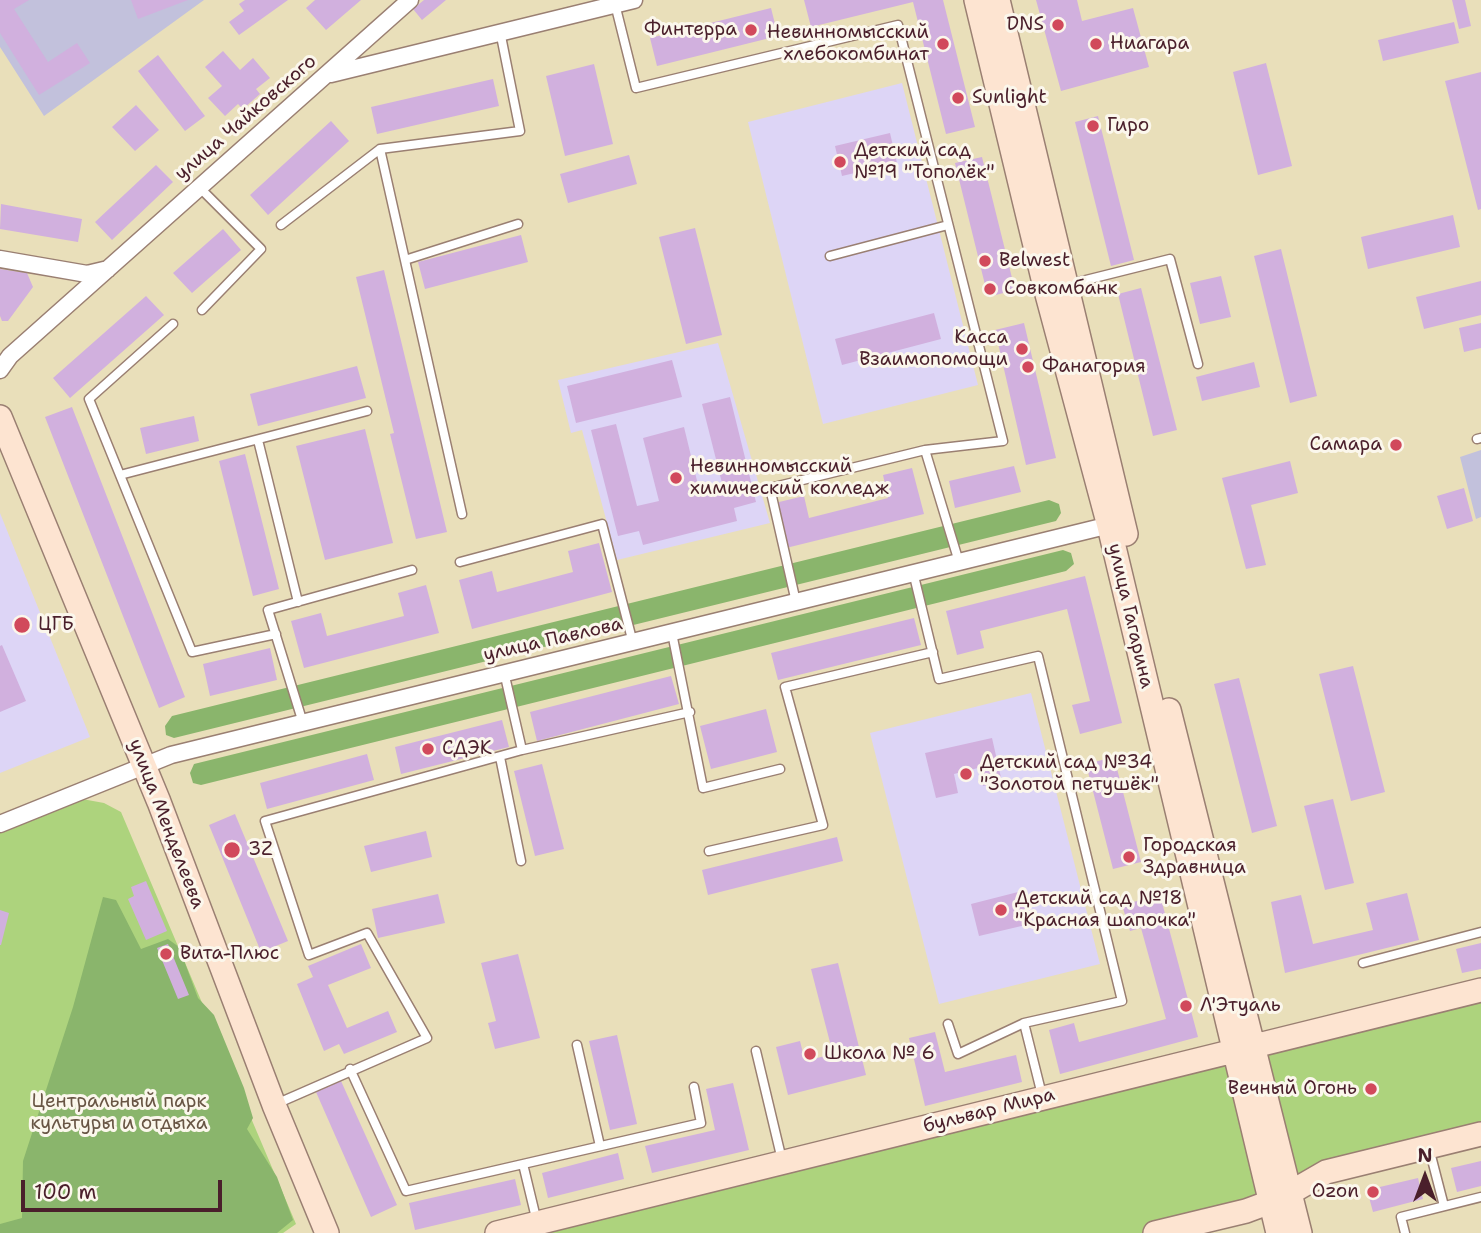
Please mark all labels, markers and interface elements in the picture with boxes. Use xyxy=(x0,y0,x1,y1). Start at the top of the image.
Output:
place label: DNS xyxy=(1007,14,1044,36)
marker: DNS xyxy=(1050,17,1066,33)
place label: Финтерра xyxy=(644,19,737,41)
marker: Финтерра xyxy=(743,22,759,38)
place label: Невинномысский хлебокомбинат xyxy=(767,22,929,66)
place label: Ниагара xyxy=(1110,33,1189,55)
marker: Невинномысский хлебокомбинат xyxy=(935,36,951,52)
marker: Ниагара xyxy=(1088,36,1104,52)
street label: улица Чайковского xyxy=(171,50,321,186)
place label: Sunlight xyxy=(972,87,1047,109)
marker: Sunlight xyxy=(950,90,966,106)
place label: Гиро xyxy=(1107,115,1149,137)
marker: Гиро xyxy=(1085,118,1101,134)
place label: Детский сад №19 "Тополёк" xyxy=(854,140,995,184)
marker: Детский сад №19 "Тополёк" xyxy=(832,154,848,170)
place label: Belwest xyxy=(999,250,1070,272)
marker: Belwest xyxy=(977,253,993,269)
place label: Совкомбанк xyxy=(1004,278,1118,300)
marker: Совкомбанк xyxy=(982,281,998,297)
place label: Касса Взаимопомощи xyxy=(859,327,1008,371)
marker: Касса Взаимопомощи xyxy=(1014,341,1030,357)
place label: Фанагория xyxy=(1042,356,1146,378)
marker: Фанагория xyxy=(1020,359,1036,375)
place label: Самара xyxy=(1310,434,1382,456)
marker: Самара xyxy=(1388,437,1404,453)
place label: Невинномысский химический колледж xyxy=(690,456,889,500)
marker: Невинномысский химический колледж xyxy=(668,470,684,486)
street label: улица Гагарина xyxy=(1102,541,1158,691)
street label: улица Павлова xyxy=(481,613,625,667)
place label: ЦГБ xyxy=(38,614,74,636)
marker: ЦГБ xyxy=(12,615,32,635)
street label: улица Менделеева xyxy=(123,736,209,912)
place label: СДЭК xyxy=(442,738,492,760)
marker: СДЭК xyxy=(420,741,436,757)
place label: Детский сад №34 "Золотой петушёк" xyxy=(980,752,1159,796)
marker: Детский сад №34 "Золотой петушёк" xyxy=(958,766,974,782)
place label: Городская Здравница xyxy=(1143,835,1246,879)
place label: 3Z xyxy=(248,839,273,861)
marker: 3Z xyxy=(222,840,242,860)
marker: Городская Здравница xyxy=(1121,849,1137,865)
place label: Детский сад №18 "Красная шапочка" xyxy=(1015,888,1196,932)
marker: Детский сад №18 "Красная шапочка" xyxy=(993,902,1009,918)
place label: Вита-Плюс xyxy=(180,943,279,965)
marker: Вита-Плюс xyxy=(158,946,174,962)
place label: Л'Этуаль xyxy=(1200,995,1281,1017)
marker: Л'Этуаль xyxy=(1178,998,1194,1014)
place label: Школа № 6 xyxy=(824,1043,935,1065)
marker: Школа № 6 xyxy=(802,1046,818,1062)
place label: Вечный Огонь xyxy=(1228,1078,1357,1100)
marker: Вечный Огонь xyxy=(1363,1081,1379,1097)
street label: бульвар Мира xyxy=(921,1084,1057,1138)
park label: Центральный парк культуры и отдыха xyxy=(30,1091,208,1135)
north arrow xyxy=(1390,1142,1460,1212)
text: N xyxy=(1417,1143,1433,1168)
scale bar xyxy=(24,1166,226,1210)
text: 100 m xyxy=(34,1178,97,1206)
place label: Ozon xyxy=(1312,1181,1359,1203)
marker: Ozon xyxy=(1365,1184,1381,1200)

